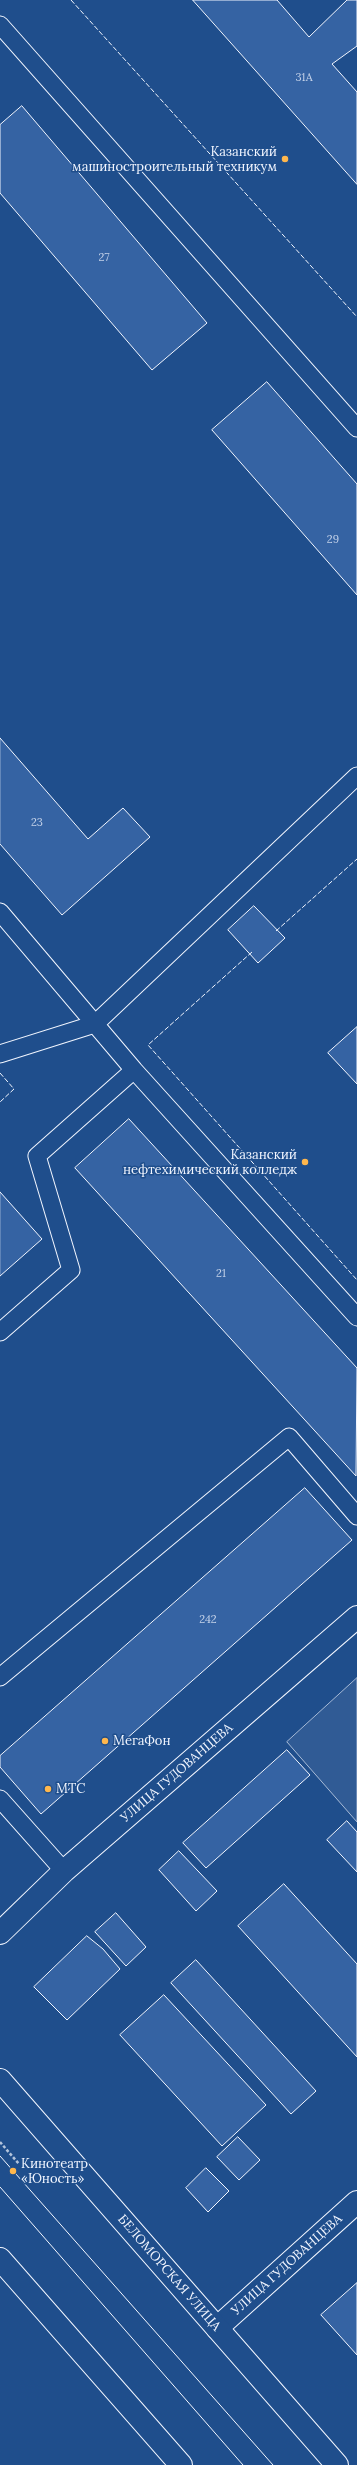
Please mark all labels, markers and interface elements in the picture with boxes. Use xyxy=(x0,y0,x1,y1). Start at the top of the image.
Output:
house number: 31А xyxy=(295,71,313,85)
place label: Казанский машиностроительный техникум xyxy=(72,144,277,175)
marker: Казанский машиностроительный техникум xyxy=(280,154,290,164)
house number: 27 xyxy=(99,251,109,265)
house number: 29 xyxy=(327,533,339,547)
house number: 23 xyxy=(31,816,43,830)
place label: Казанский нефтехимический колледж xyxy=(123,1147,297,1178)
marker: Казанский нефтехимический колледж xyxy=(300,1157,310,1167)
house number: 21 xyxy=(216,1267,226,1281)
house number: 242 xyxy=(199,1613,217,1627)
street label: УЛИЦА ГУДОВАНЦЕВА xyxy=(118,1720,236,1826)
place label: МегаФон xyxy=(113,1733,171,1749)
marker: МегаФон xyxy=(100,1736,110,1746)
place label: МТС xyxy=(56,1781,85,1797)
marker: МТС xyxy=(43,1784,53,1794)
place label: Кинотеатр «Юность» xyxy=(21,2156,88,2187)
marker: Кинотеатр «Юность» xyxy=(8,2166,18,2176)
street label: УЛИЦА ГУДОВАНЦЕВА xyxy=(229,2211,345,2319)
street label: БЕЛОМОРСКАЯ УЛИЦА xyxy=(114,2212,224,2334)

